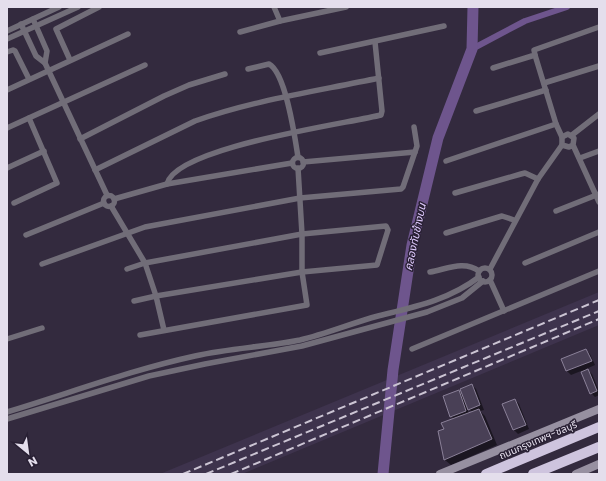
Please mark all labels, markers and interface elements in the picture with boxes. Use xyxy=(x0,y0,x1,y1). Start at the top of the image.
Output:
water label: คลองทับช้างบน xyxy=(400,201,430,272)
street label: ถนนกรุงเทพฯ-ชลบุรี xyxy=(497,417,580,463)
north arrow xyxy=(8,433,48,473)
text: N xyxy=(25,453,40,471)

